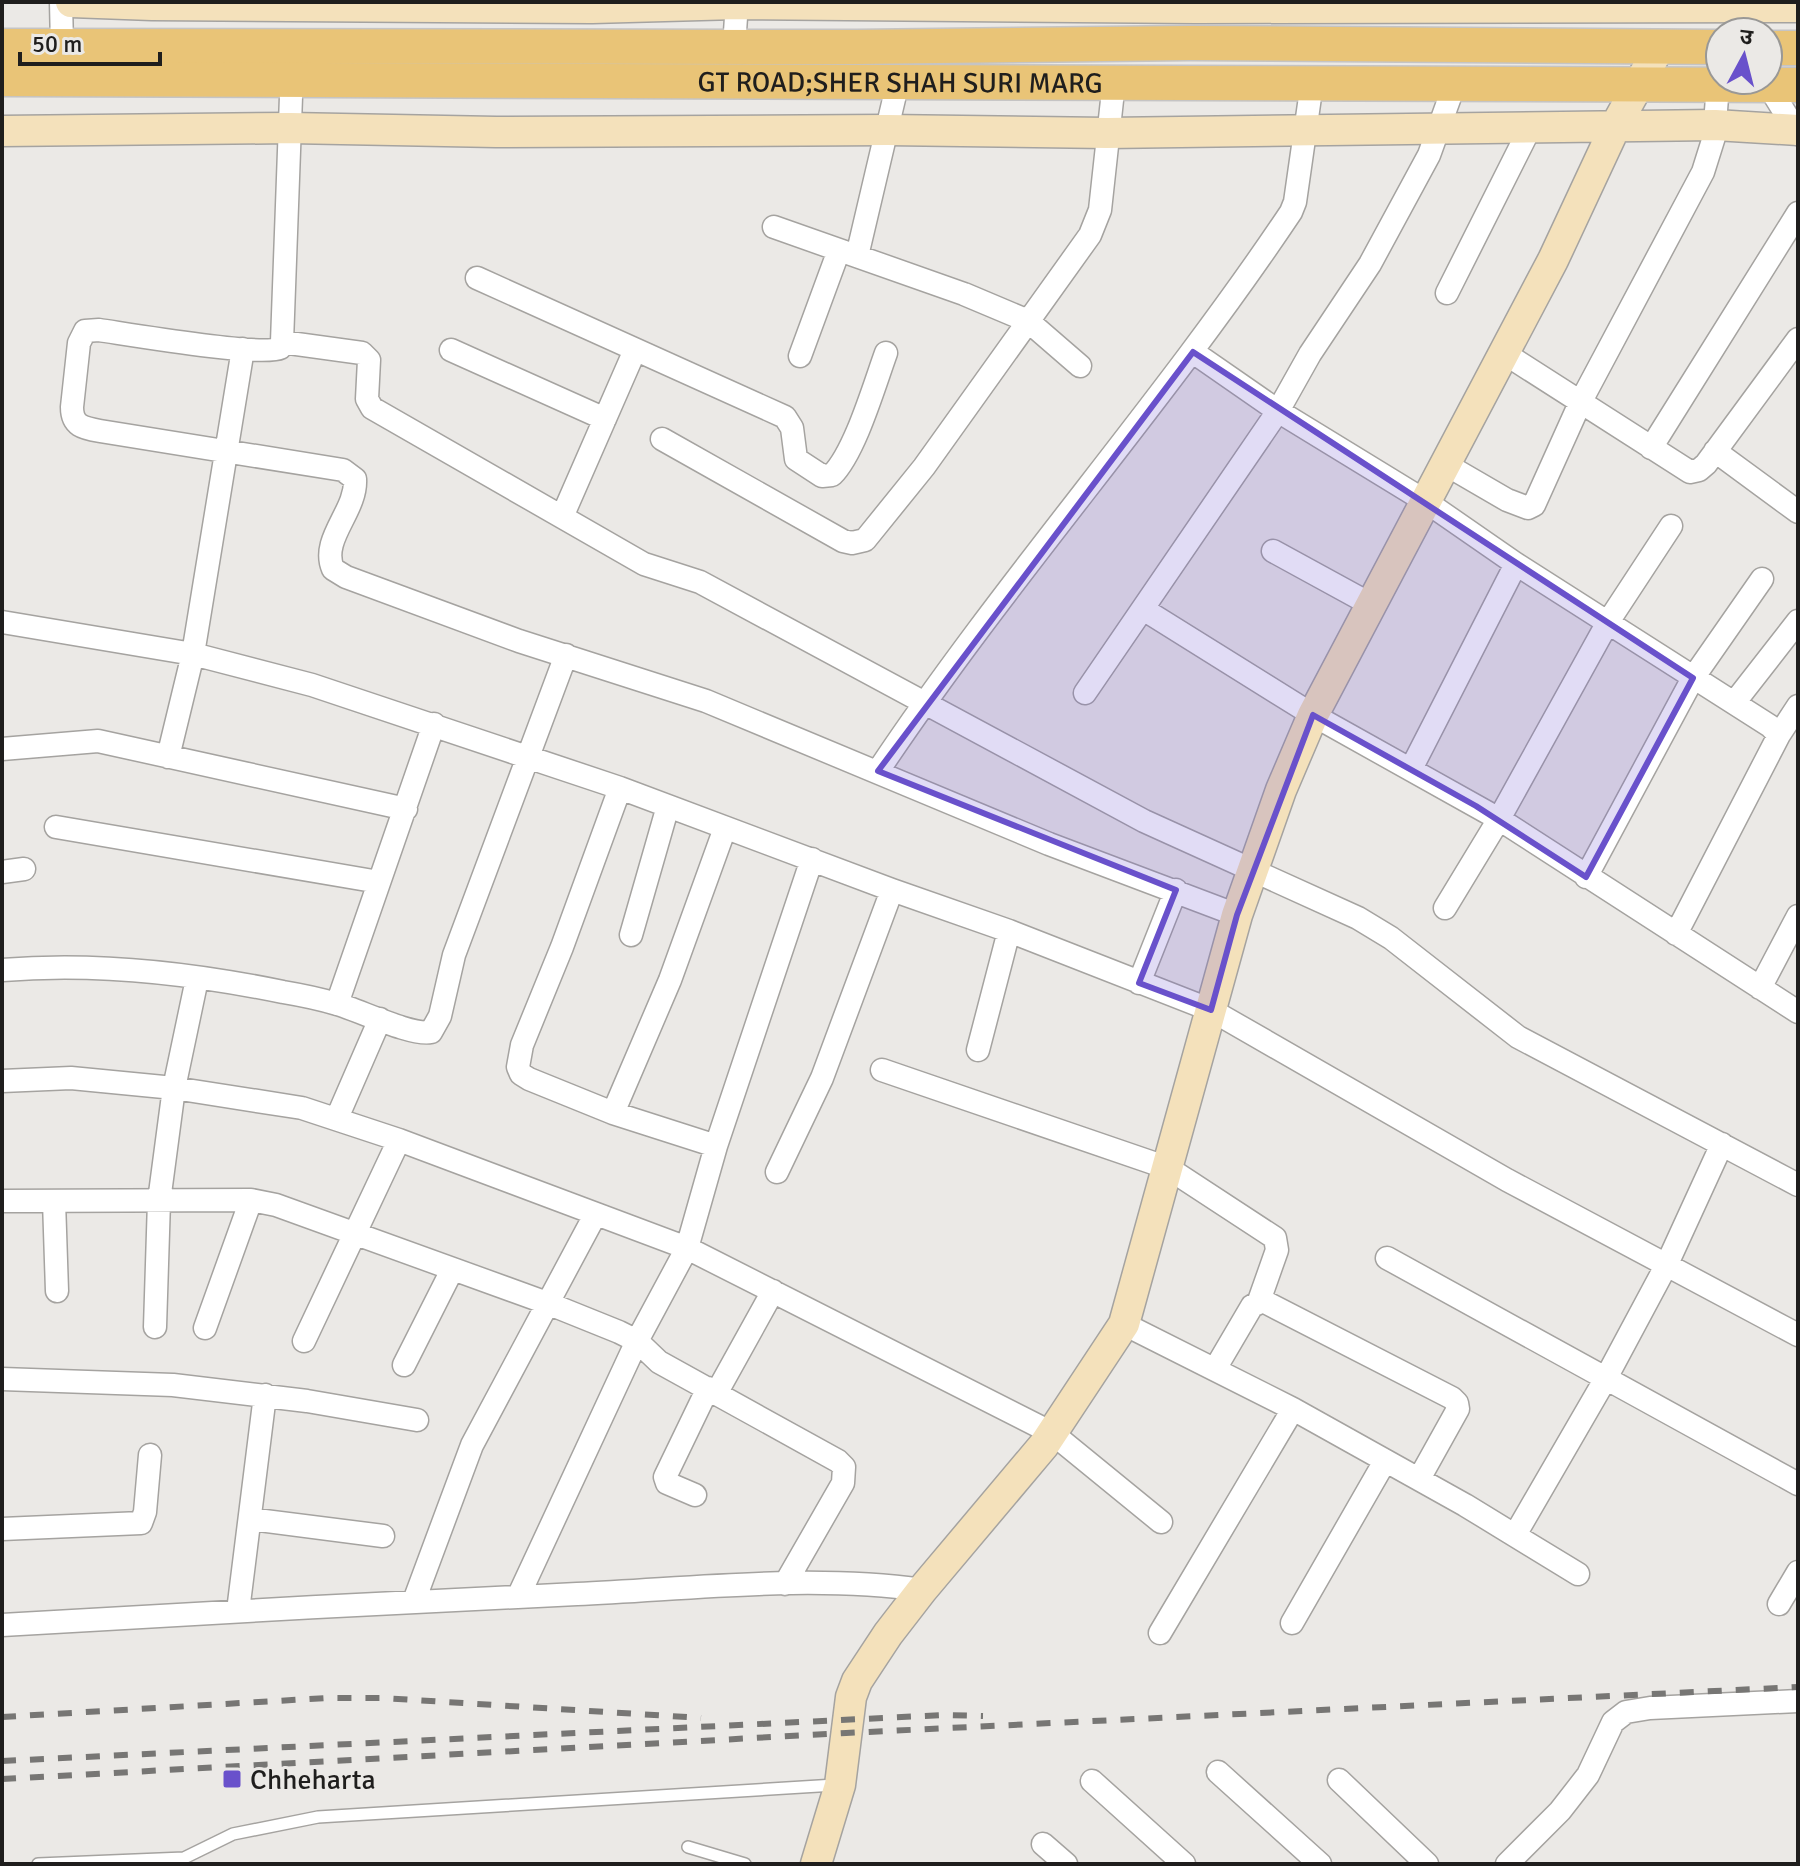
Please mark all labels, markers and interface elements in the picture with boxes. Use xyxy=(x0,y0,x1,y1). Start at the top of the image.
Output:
scale bar xyxy=(20,16,160,66)
north arrow xyxy=(1704,16,1784,96)
text: उ xyxy=(1738,22,1756,51)
text: 50 m xyxy=(32,29,82,59)
street label: GT ROAD;SHER SHAH SURI MARG xyxy=(697,65,1103,101)
place label: Chheharta xyxy=(250,1763,376,1797)
marker: Chheharta xyxy=(221,1768,243,1790)

